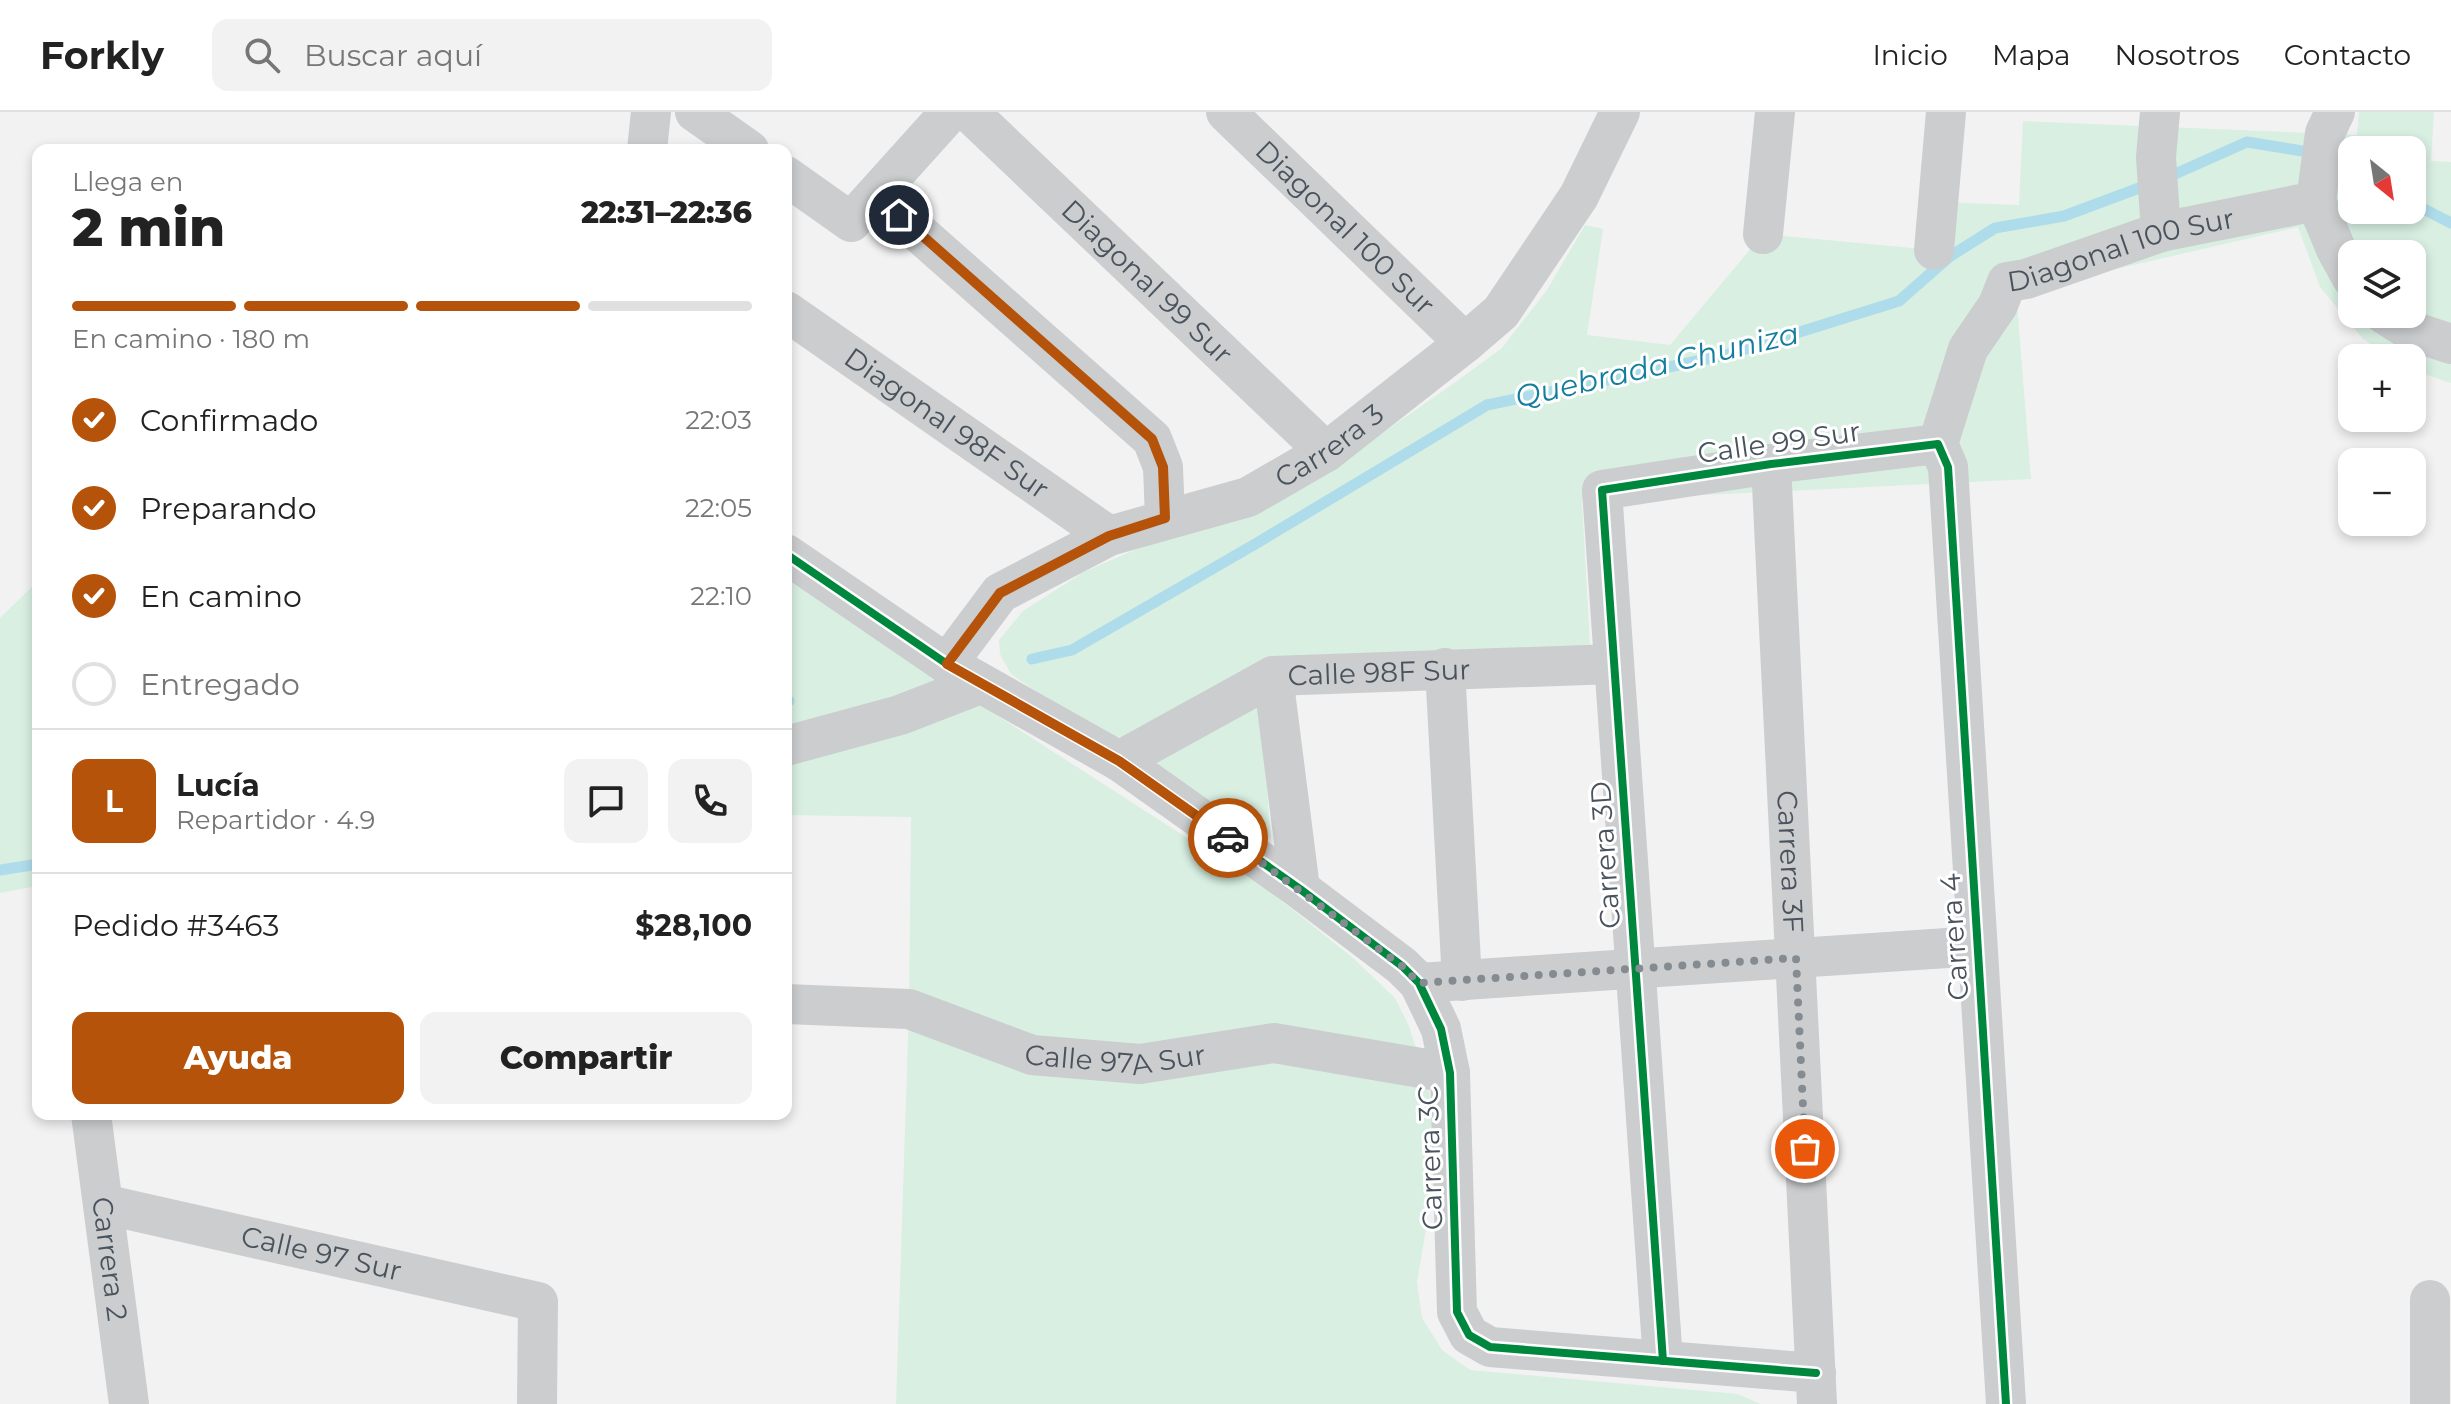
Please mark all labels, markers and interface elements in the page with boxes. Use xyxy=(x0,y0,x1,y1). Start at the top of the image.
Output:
search box xyxy=(212,19,772,91)
text: Forkly xyxy=(40,32,164,79)
icon: search xyxy=(240,33,284,77)
text: Buscar aquí xyxy=(304,37,482,74)
text: Inicio xyxy=(1872,38,1948,72)
text: Mapa xyxy=(1992,38,2071,72)
text: Nosotros xyxy=(2115,38,2240,72)
text: Contacto xyxy=(2284,38,2411,72)
street label: Diagonal 100 Sur xyxy=(1249,133,1442,322)
north arrow xyxy=(2338,136,2426,224)
map controls xyxy=(2338,136,2426,536)
text: Llega en xyxy=(72,166,183,198)
pin xyxy=(865,181,933,249)
street label: Diagonal 99 Sur xyxy=(1055,192,1240,371)
icon: home xyxy=(877,193,921,237)
text: 22:31–22:36 xyxy=(581,194,752,231)
text: 2 min xyxy=(72,196,225,259)
street label: Diagonal 100 Sur xyxy=(2005,201,2237,299)
button: layers xyxy=(2338,240,2426,328)
water label: Quebrada Chuniza xyxy=(1512,314,1802,416)
text: En camino · 180 m xyxy=(72,323,310,355)
street label: Diagonal 98F Sur xyxy=(838,340,1056,506)
button: + xyxy=(2338,344,2426,432)
street label: Carrera 3 xyxy=(1269,396,1390,495)
icon: check xyxy=(72,398,116,442)
text: Confirmado xyxy=(140,402,318,439)
text: 22:03 xyxy=(685,404,752,436)
street label: Calle 99 Sur xyxy=(1695,414,1863,470)
button: − xyxy=(2338,448,2426,536)
icon: check xyxy=(72,486,116,530)
text: Preparando xyxy=(140,490,317,527)
text: 22:05 xyxy=(685,492,752,524)
icon: check xyxy=(72,574,116,618)
text: En camino xyxy=(140,578,302,615)
text: 22:10 xyxy=(690,580,752,612)
street label: Calle 98F Sur xyxy=(1287,652,1471,692)
text: Entregado xyxy=(140,666,300,703)
button: chat xyxy=(564,759,648,843)
button: phone xyxy=(668,759,752,843)
text: Lucía xyxy=(176,767,260,804)
street label: Carrera 3D xyxy=(1583,780,1627,930)
text: L xyxy=(105,783,123,820)
street label: Carrera 3F xyxy=(1770,790,1811,934)
courier xyxy=(1188,798,1268,878)
text: Repartidor · 4.9 xyxy=(176,804,375,836)
icon: car xyxy=(1206,816,1250,860)
street label: Carrera 4 xyxy=(1933,872,1975,1002)
text: Pedido #3463 xyxy=(72,907,280,944)
text: $28,100 xyxy=(635,907,752,944)
button: Ayuda xyxy=(72,1012,404,1104)
button: Compartir xyxy=(420,1012,752,1104)
street label: Calle 97A Sur xyxy=(1023,1037,1208,1082)
street label: Carrera 3C xyxy=(1410,1085,1450,1231)
pin xyxy=(1771,1115,1839,1183)
icon: bag xyxy=(1783,1127,1827,1171)
street label: Carrera 2 xyxy=(85,1195,135,1323)
street label: Calle 97 Sur xyxy=(238,1219,405,1288)

